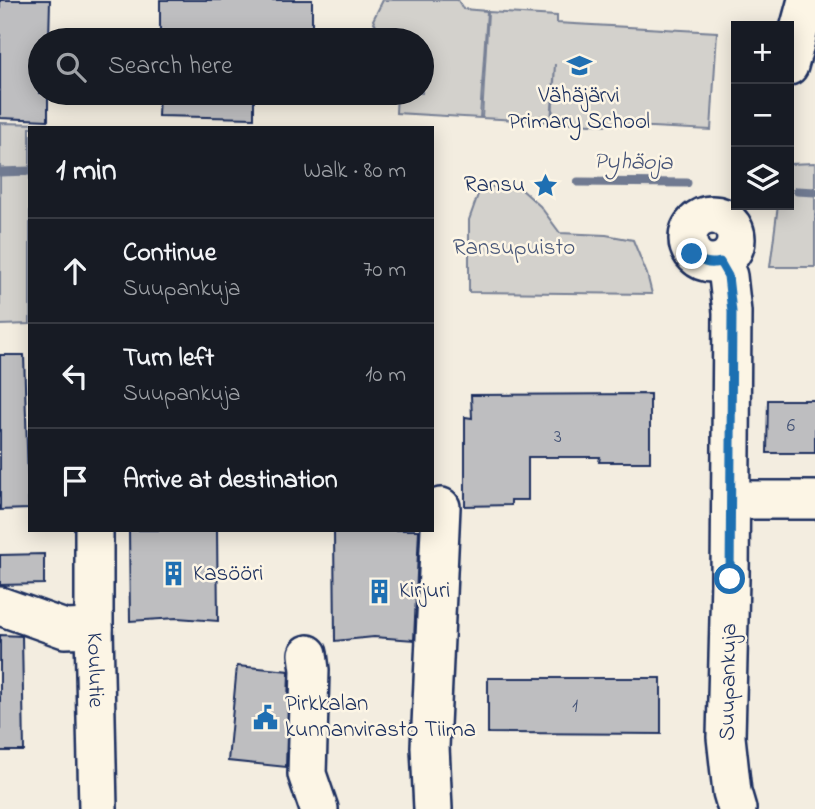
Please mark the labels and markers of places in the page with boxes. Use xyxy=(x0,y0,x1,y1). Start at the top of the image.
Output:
school or university icon: Vähäjärvi Primary School xyxy=(565,52,593,80)
place label: Vähäjärvi Primary School xyxy=(508,80,650,141)
place label: Ransu xyxy=(464,169,525,202)
place icon: Ransu xyxy=(531,171,559,199)
place label: Kasööri xyxy=(193,558,263,591)
building icon: Kasööri xyxy=(159,560,187,588)
place label: Kirjuri xyxy=(399,575,450,608)
building icon: Kirjuri xyxy=(365,577,393,605)
place label: Pirkkalan kunnanvirasto Tiima xyxy=(285,688,476,747)
public building icon: Pirkkalan kunnanvirasto Tiima xyxy=(251,703,279,731)

